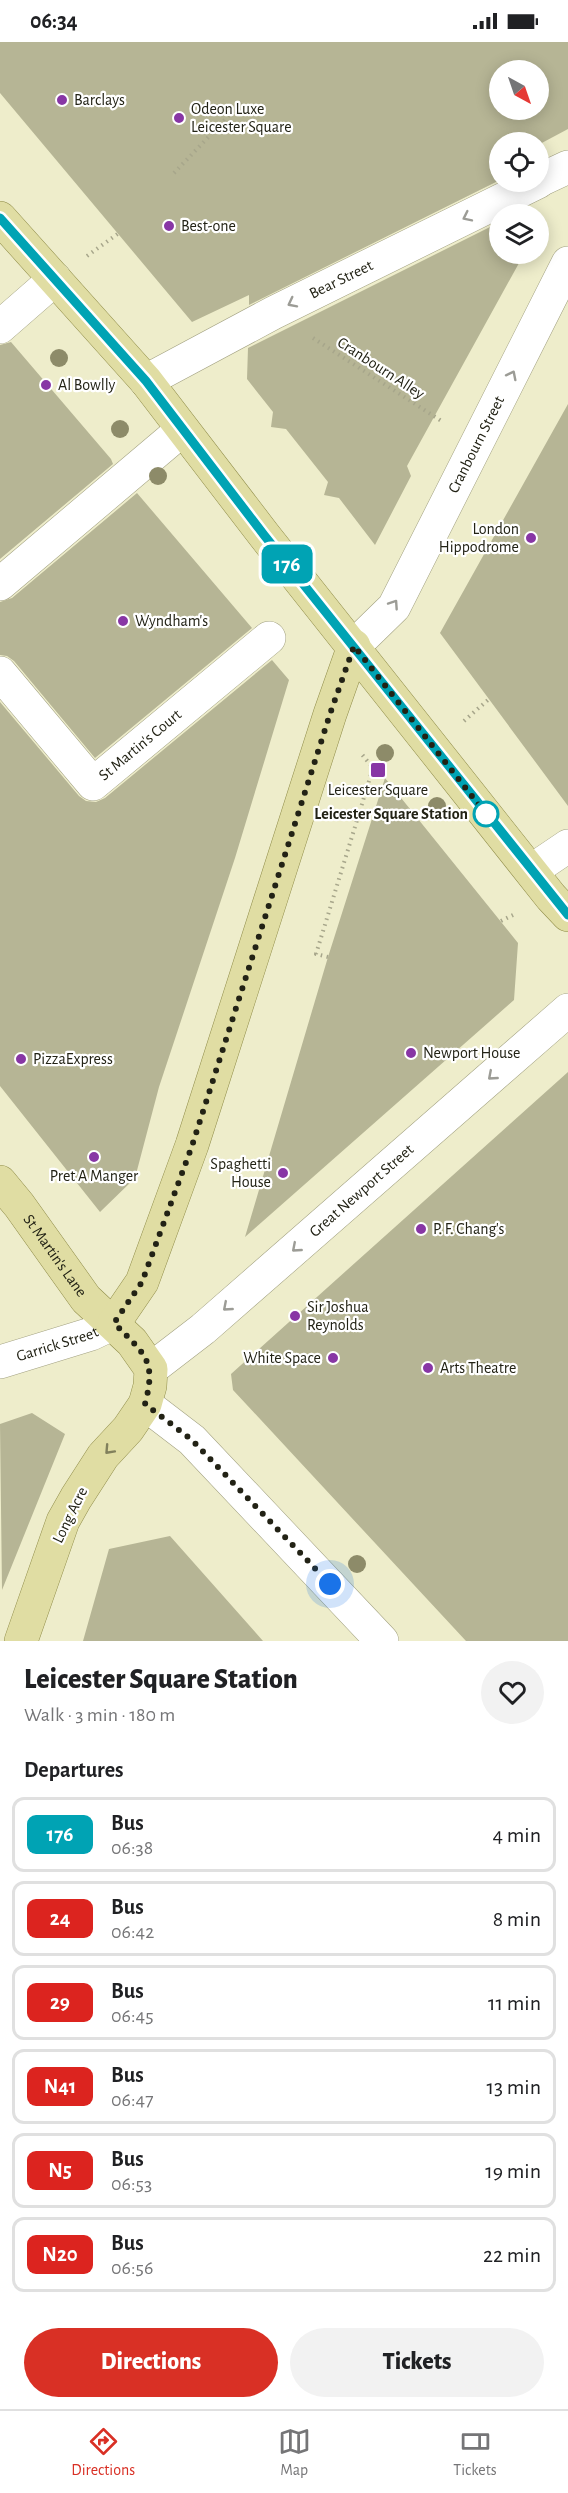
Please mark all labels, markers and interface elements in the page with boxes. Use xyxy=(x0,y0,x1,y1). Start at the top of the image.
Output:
text: 06:34 xyxy=(30,10,78,32)
north arrow xyxy=(489,60,549,120)
map controls xyxy=(489,60,549,264)
place label: Barclays xyxy=(74,92,125,109)
marker: Barclays xyxy=(55,93,69,107)
place label: Odeon Luxe Leicester Square xyxy=(191,101,292,135)
marker: Odeon Luxe Leicester Square xyxy=(172,111,186,125)
button: locate xyxy=(489,132,549,192)
button: layers xyxy=(489,204,549,264)
one-way arrow xyxy=(462,209,473,221)
place label: Best-one xyxy=(181,218,236,234)
marker: Best-one xyxy=(162,219,176,233)
street label: Bear Street xyxy=(307,257,375,302)
one-way arrow xyxy=(288,296,299,308)
street label: Cranbourn Alley xyxy=(334,334,427,403)
one-way arrow xyxy=(505,370,516,381)
place label: Al Bowlly xyxy=(58,377,116,394)
marker: Al Bowlly xyxy=(39,378,53,392)
street label: Cranbourn Street xyxy=(445,393,507,496)
place label: London Hippodrome xyxy=(439,521,519,555)
marker: London Hippodrome xyxy=(524,531,538,545)
line badge: 176 xyxy=(252,544,322,584)
text: 176 xyxy=(274,554,300,575)
one-way arrow xyxy=(387,600,398,611)
place label: Wyndham's xyxy=(135,613,208,630)
marker: Wyndham's xyxy=(116,614,130,628)
street label: St Martin's Court xyxy=(96,706,184,784)
marker: Leicester Square xyxy=(369,761,387,779)
place label: Leicester Square xyxy=(328,782,428,798)
marker: Leicester Square Station xyxy=(473,801,499,827)
place label: Leicester Square Station xyxy=(314,806,468,822)
place label: Newport House xyxy=(423,1045,520,1061)
marker: Newport House xyxy=(404,1046,418,1060)
place label: PizzaExpress xyxy=(33,1051,113,1067)
marker: PizzaExpress xyxy=(14,1052,28,1066)
one-way arrow xyxy=(488,1069,499,1080)
street label: Great Newport Street xyxy=(306,1141,416,1240)
marker: Pret A Manger xyxy=(87,1150,101,1164)
place label: Spaghetti House xyxy=(210,1156,271,1190)
marker: Spaghetti House xyxy=(276,1166,290,1180)
place label: Pret A Manger xyxy=(50,1168,139,1184)
street label: St Martin's Lane xyxy=(20,1211,90,1300)
place label: P. F. Chang's xyxy=(433,1221,505,1237)
marker: P. F. Chang's xyxy=(414,1222,428,1236)
one-way arrow xyxy=(292,1240,303,1251)
place label: Sir Joshua Reynolds xyxy=(307,1299,369,1334)
one-way arrow xyxy=(224,1300,234,1311)
marker: Sir Joshua Reynolds xyxy=(288,1309,302,1323)
street label: Garrick Street xyxy=(15,1324,101,1364)
place label: White Space xyxy=(243,1350,321,1366)
marker: White Space xyxy=(326,1351,340,1365)
place label: Arts Theatre xyxy=(440,1360,516,1376)
marker: Arts Theatre xyxy=(421,1361,435,1375)
one-way arrow xyxy=(106,1443,117,1454)
street label: Long Acre xyxy=(50,1484,90,1546)
your location xyxy=(315,1569,345,1599)
button: heart xyxy=(481,1661,544,1724)
text: Leicester Square Station xyxy=(24,1666,298,1694)
text: Walk · 3 min · 180 m xyxy=(24,1705,175,1725)
text: Departures xyxy=(24,1759,124,1781)
text: Bus xyxy=(111,1812,144,1834)
text: 176 xyxy=(47,1824,73,1845)
text: 4 min xyxy=(493,1824,541,1846)
text: 06:38 xyxy=(111,1838,153,1858)
text: Bus xyxy=(111,1896,144,1918)
text: 24 xyxy=(50,1908,70,1929)
text: 8 min xyxy=(493,1908,541,1930)
text: 06:42 xyxy=(111,1922,154,1942)
text: Bus xyxy=(111,1980,144,2002)
text: 29 xyxy=(50,1992,70,2013)
text: 11 min xyxy=(488,1992,541,2014)
text: 06:45 xyxy=(111,2006,154,2026)
text: Bus xyxy=(111,2064,144,2086)
text: N41 xyxy=(44,2076,76,2097)
text: 13 min xyxy=(486,2076,541,2098)
text: 06:47 xyxy=(111,2090,154,2110)
text: Bus xyxy=(111,2148,144,2170)
text: N5 xyxy=(48,2160,72,2181)
text: 19 min xyxy=(485,2160,541,2182)
text: 06:53 xyxy=(111,2174,152,2194)
text: Bus xyxy=(111,2232,144,2254)
text: N20 xyxy=(42,2244,78,2265)
text: 22 min xyxy=(483,2244,541,2266)
text: 06:56 xyxy=(111,2258,153,2278)
button: Directions xyxy=(24,2328,278,2397)
button: Tickets xyxy=(290,2328,544,2397)
tab: Directions xyxy=(71,2425,135,2480)
tab: Map xyxy=(278,2425,311,2480)
tab: Tickets xyxy=(453,2425,497,2480)

